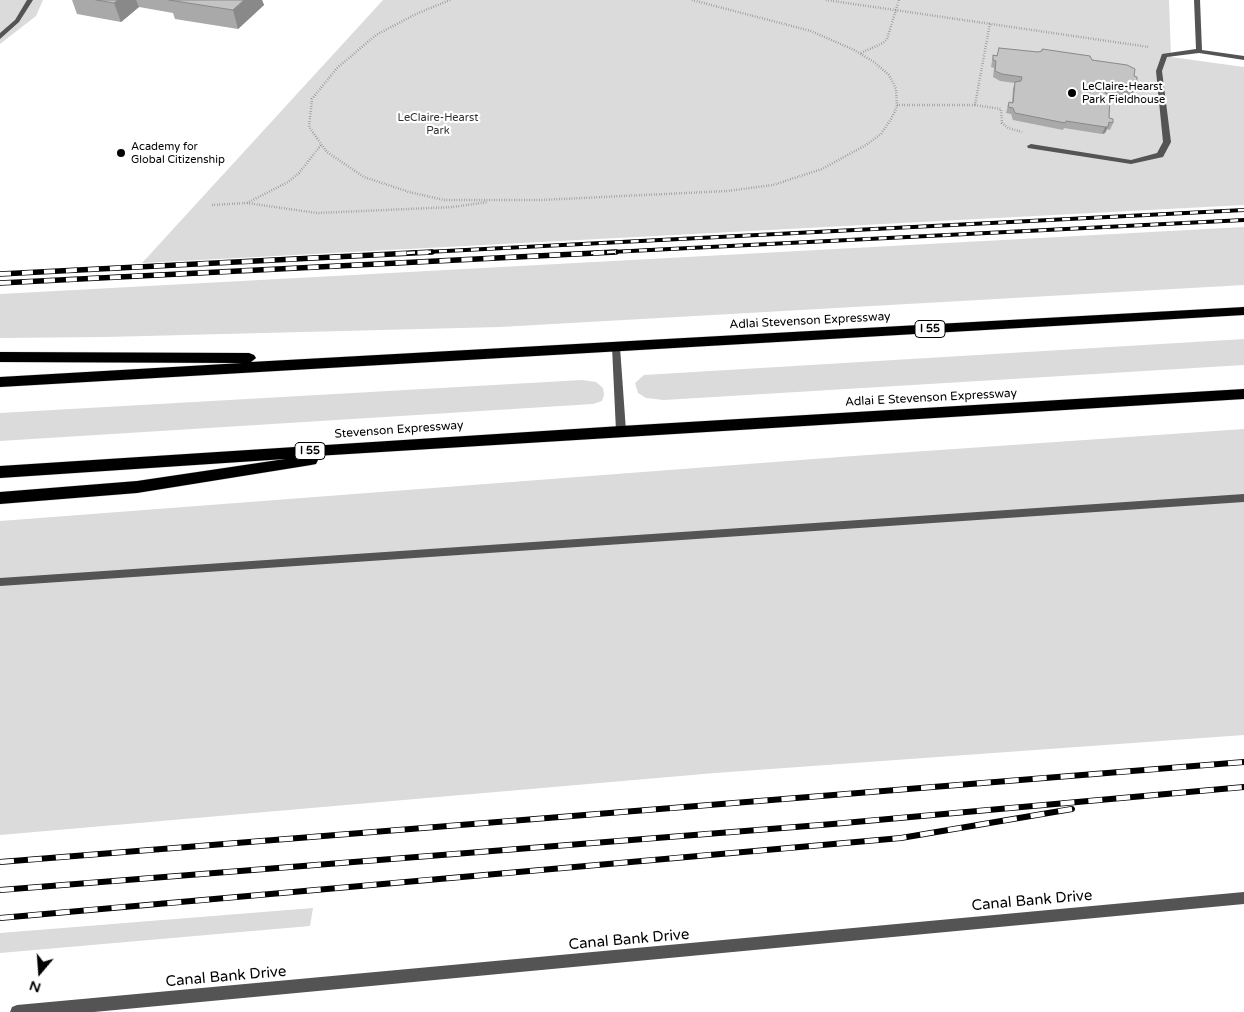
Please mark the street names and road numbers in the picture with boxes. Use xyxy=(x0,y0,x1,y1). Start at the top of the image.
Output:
street label: Adlai Stevenson Expressway xyxy=(729,310,891,332)
road number: I 55 xyxy=(915,320,945,338)
street label: Adlai E Stevenson Expressway xyxy=(845,386,1017,410)
street label: Stevenson Expressway xyxy=(334,418,464,442)
road number: I 55 xyxy=(295,442,325,460)
street label: Canal Bank Drive xyxy=(971,887,1093,915)
street label: Canal Bank Drive xyxy=(568,926,690,954)
street label: Canal Bank Drive xyxy=(165,963,287,991)

